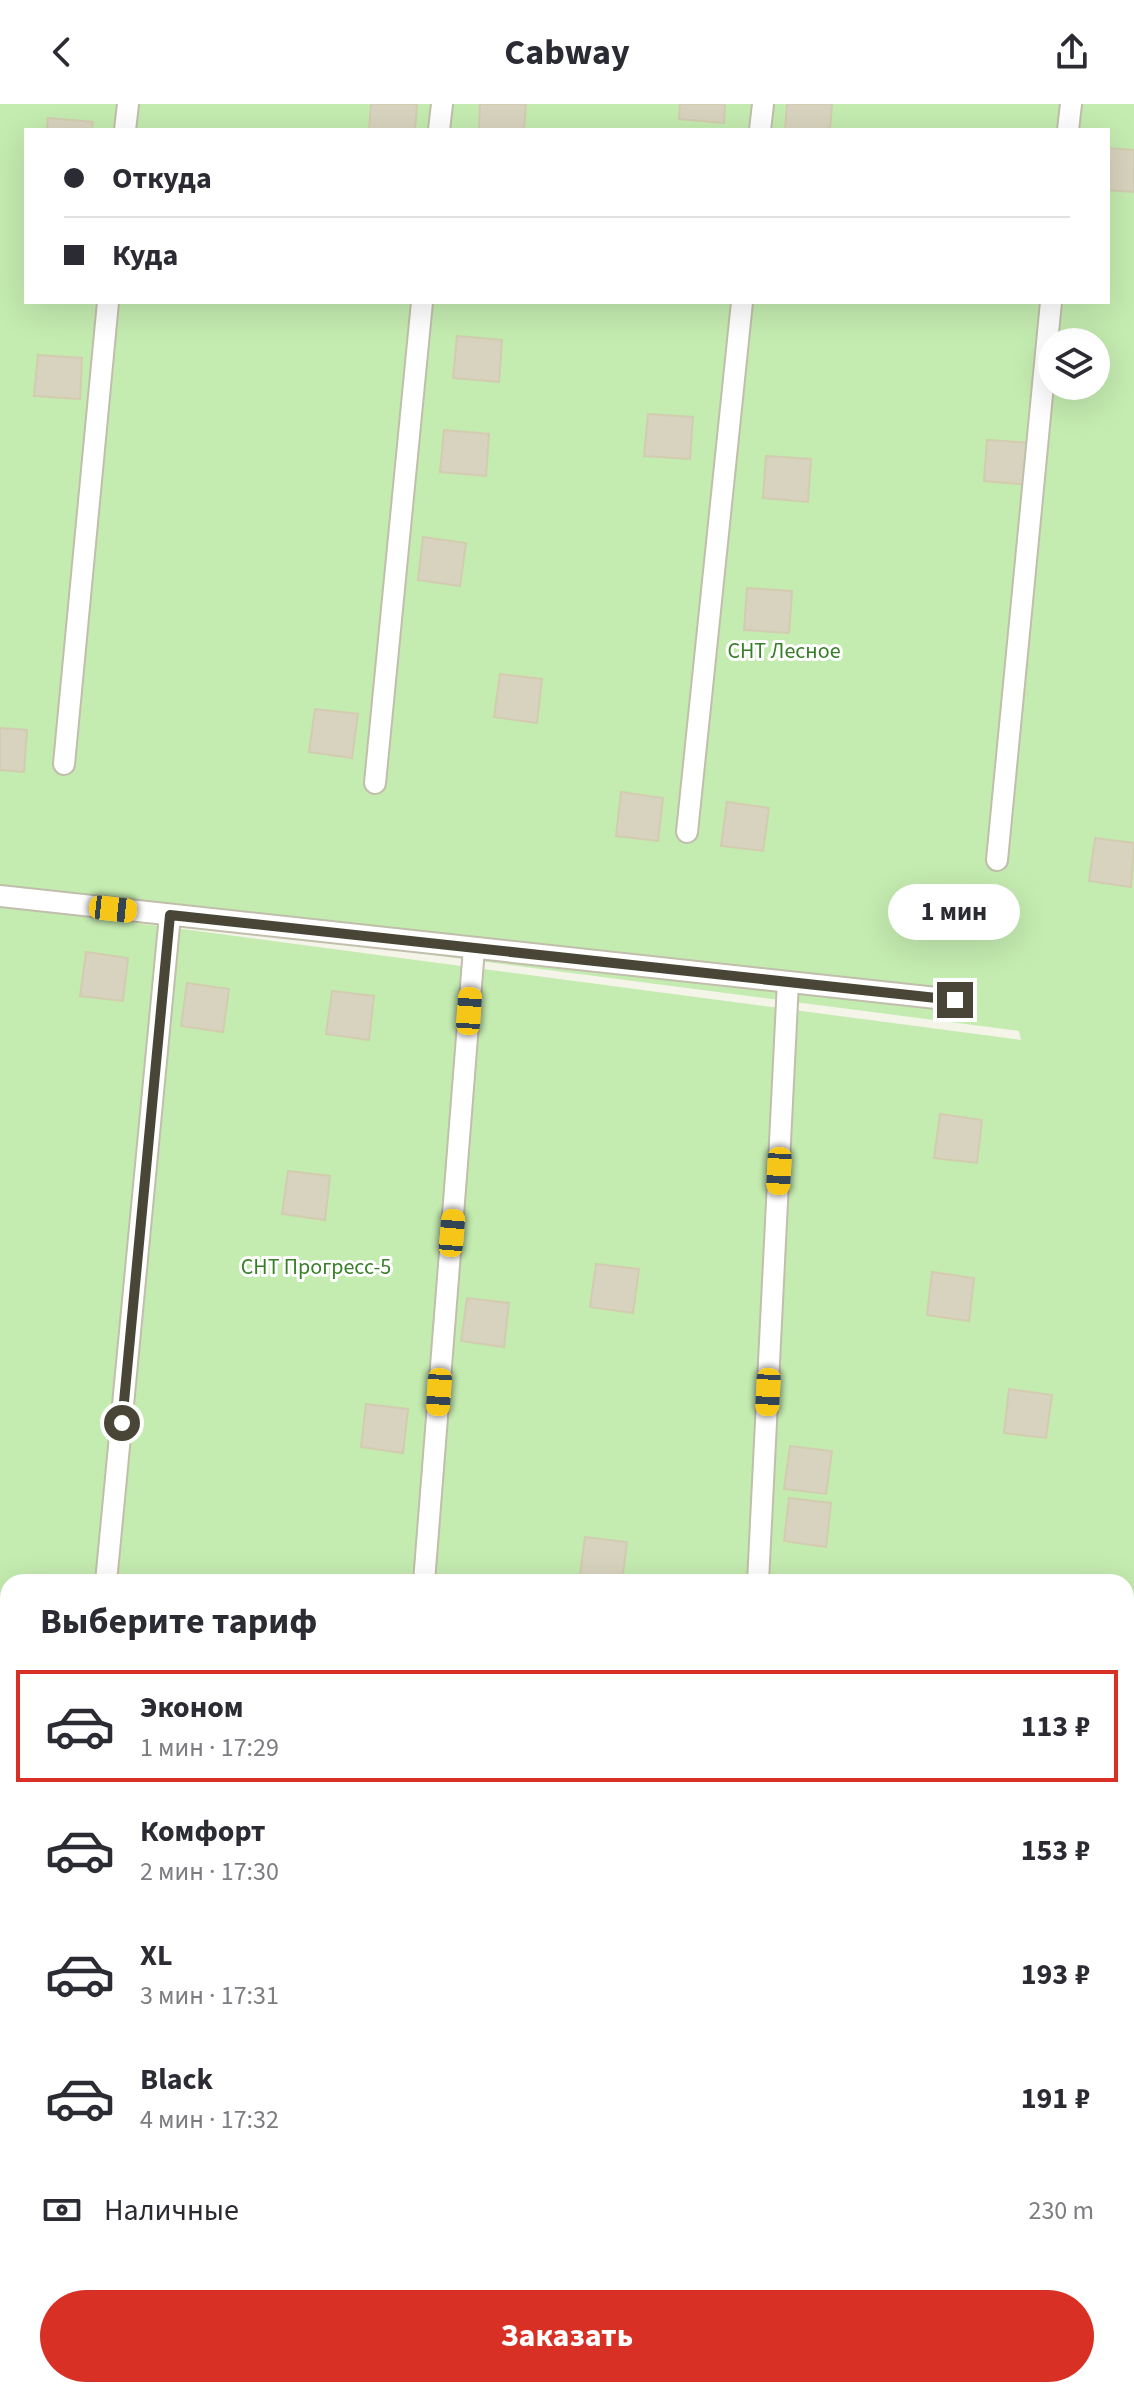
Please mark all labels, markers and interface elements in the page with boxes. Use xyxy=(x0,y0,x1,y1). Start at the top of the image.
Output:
text: Cabway xyxy=(504,27,630,78)
icon: back xyxy=(40,30,84,74)
icon: share xyxy=(1050,30,1094,74)
text: Откуда xyxy=(112,157,212,200)
text: Куда xyxy=(112,234,178,277)
map controls xyxy=(1038,328,1110,400)
button: layers xyxy=(1038,328,1110,400)
park label: СНТ Лесное xyxy=(727,635,841,667)
callout: 1 мин xyxy=(889,884,1021,940)
text: 1 мин xyxy=(921,893,987,930)
car xyxy=(88,895,138,923)
route end xyxy=(937,982,973,1018)
car xyxy=(455,986,483,1036)
car xyxy=(766,1146,792,1196)
car xyxy=(438,1208,466,1258)
park label: СНТ Прогресс-5 xyxy=(241,1251,391,1283)
car xyxy=(425,1367,453,1417)
car xyxy=(755,1367,781,1417)
route start xyxy=(104,1405,140,1441)
text: Выберите тариф xyxy=(40,1596,317,1647)
text: Эконом xyxy=(140,1686,244,1729)
icon: car xyxy=(44,1690,116,1762)
text: 113 ₽ xyxy=(1021,1705,1090,1748)
text: 1 мин · 17:29 xyxy=(140,1729,279,1766)
text: Комфорт xyxy=(140,1810,266,1853)
icon: car xyxy=(44,1814,116,1886)
text: 153 ₽ xyxy=(1021,1829,1090,1872)
text: 2 мин · 17:30 xyxy=(140,1853,279,1890)
text: XL xyxy=(140,1934,173,1977)
icon: car xyxy=(44,1938,116,2010)
text: 193 ₽ xyxy=(1021,1953,1090,1996)
text: 3 мин · 17:31 xyxy=(140,1977,279,2014)
text: Black xyxy=(140,2058,213,2101)
icon: car xyxy=(44,2062,116,2134)
text: 191 ₽ xyxy=(1021,2077,1090,2120)
text: 4 мин · 17:32 xyxy=(140,2101,279,2138)
icon: cash xyxy=(40,2188,84,2232)
text: Наличные xyxy=(104,2189,239,2232)
text: 230 m xyxy=(1028,2192,1094,2229)
button: Заказать xyxy=(40,2290,1094,2382)

